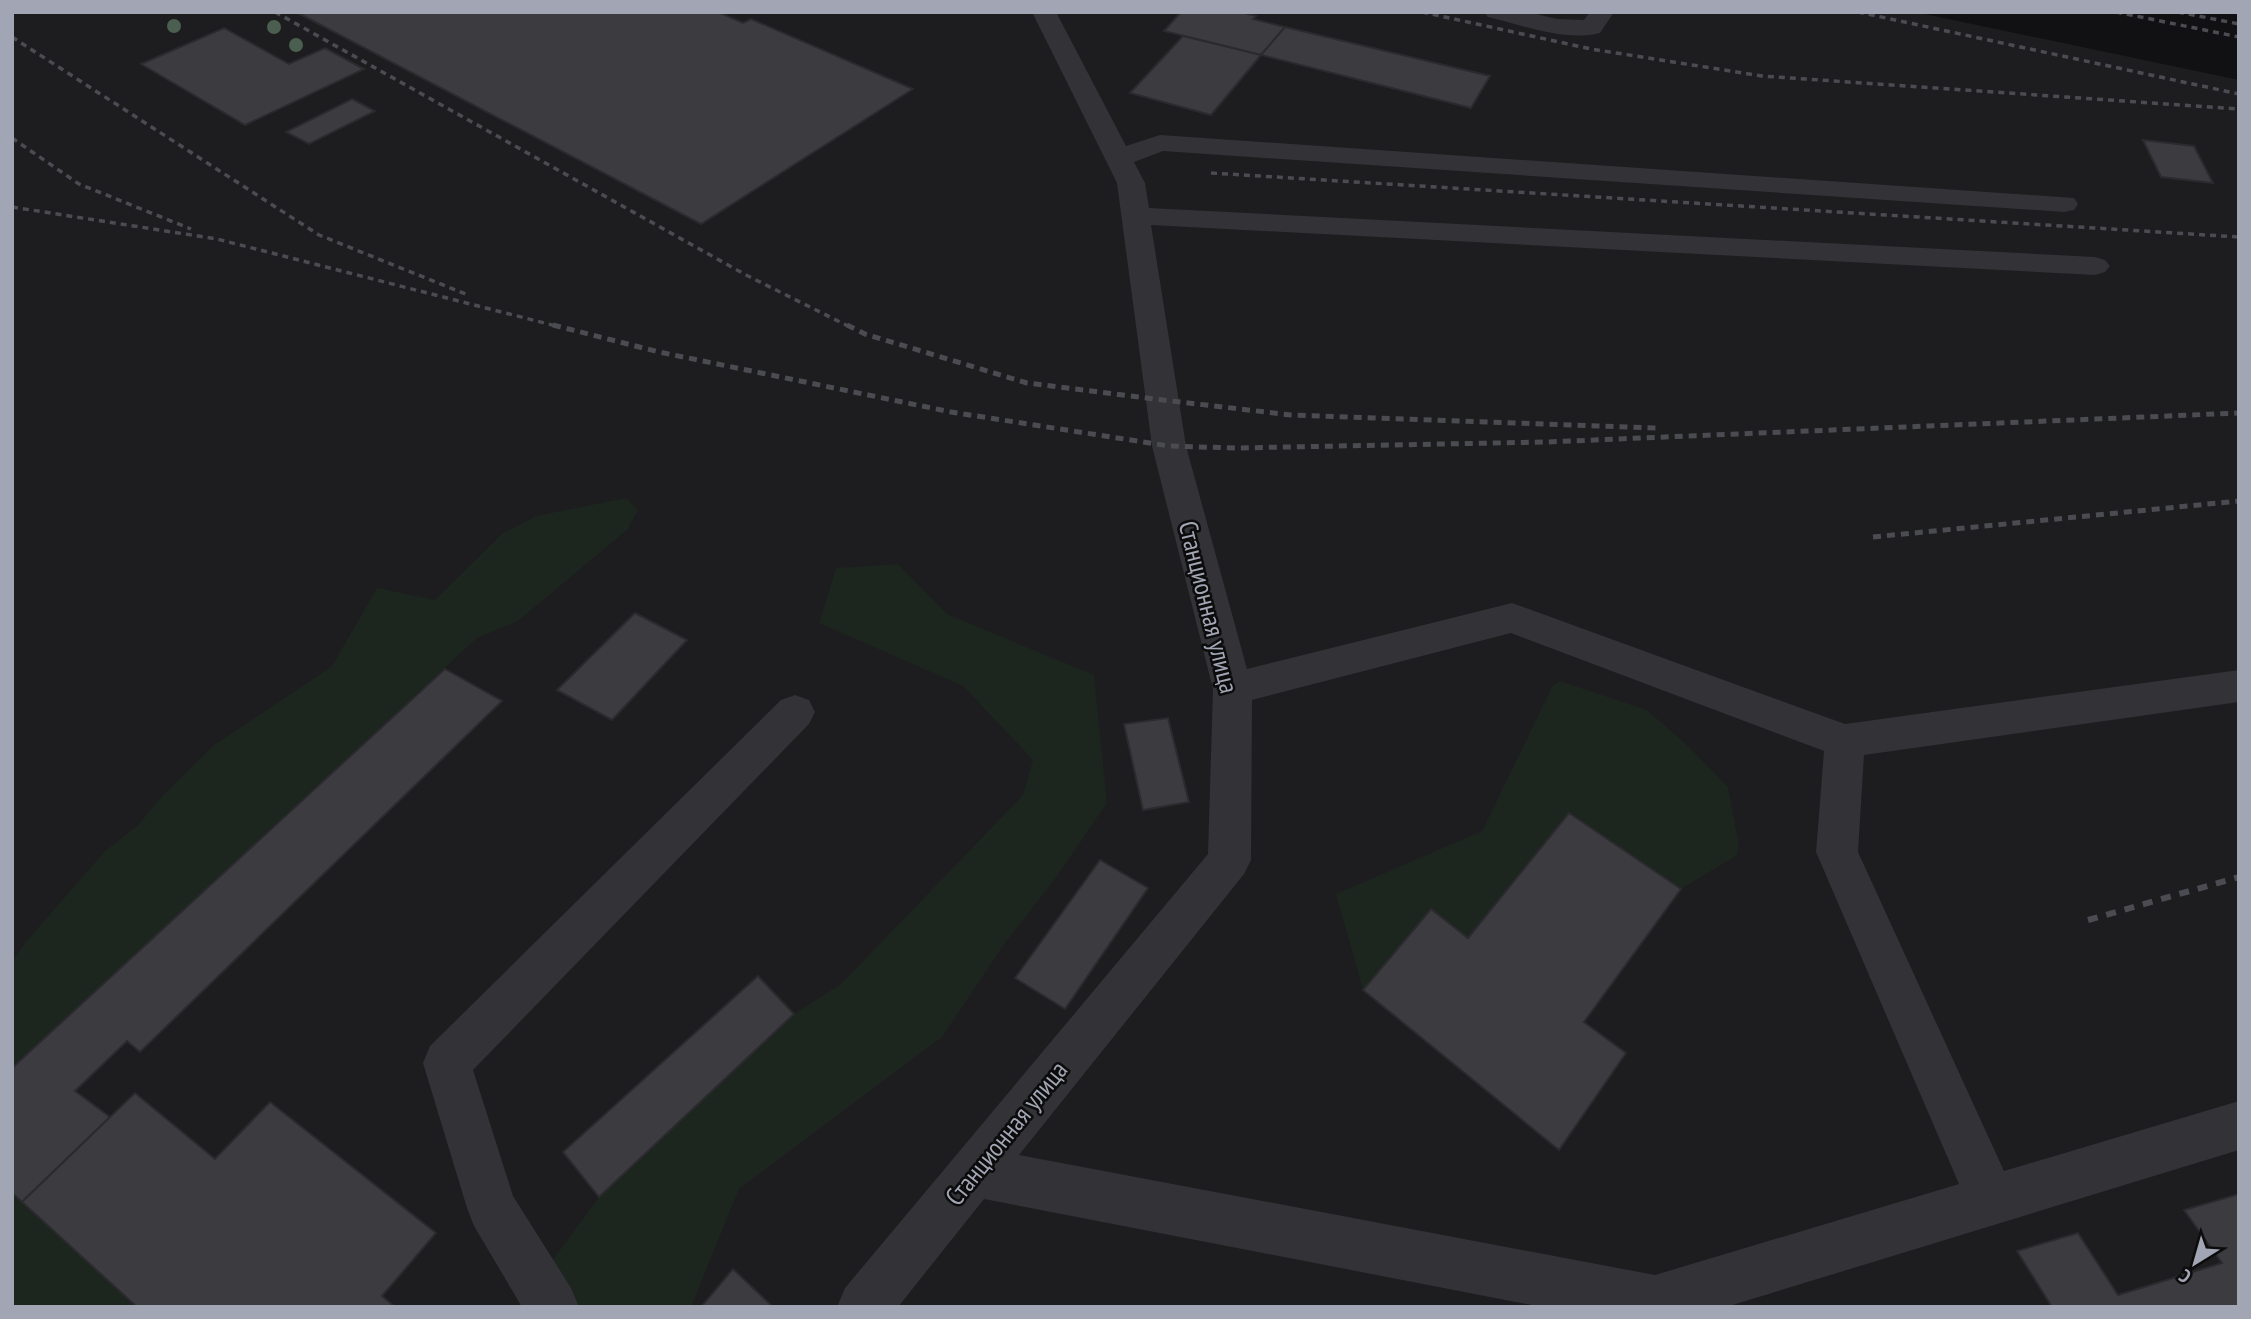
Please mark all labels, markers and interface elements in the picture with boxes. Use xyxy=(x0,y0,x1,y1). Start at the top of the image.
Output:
street label: Станционная улица xyxy=(1172,517,1246,697)
street label: Станционная улица xyxy=(938,1054,1074,1212)
north arrow xyxy=(2160,1228,2230,1298)
text: С xyxy=(2174,1264,2195,1289)

